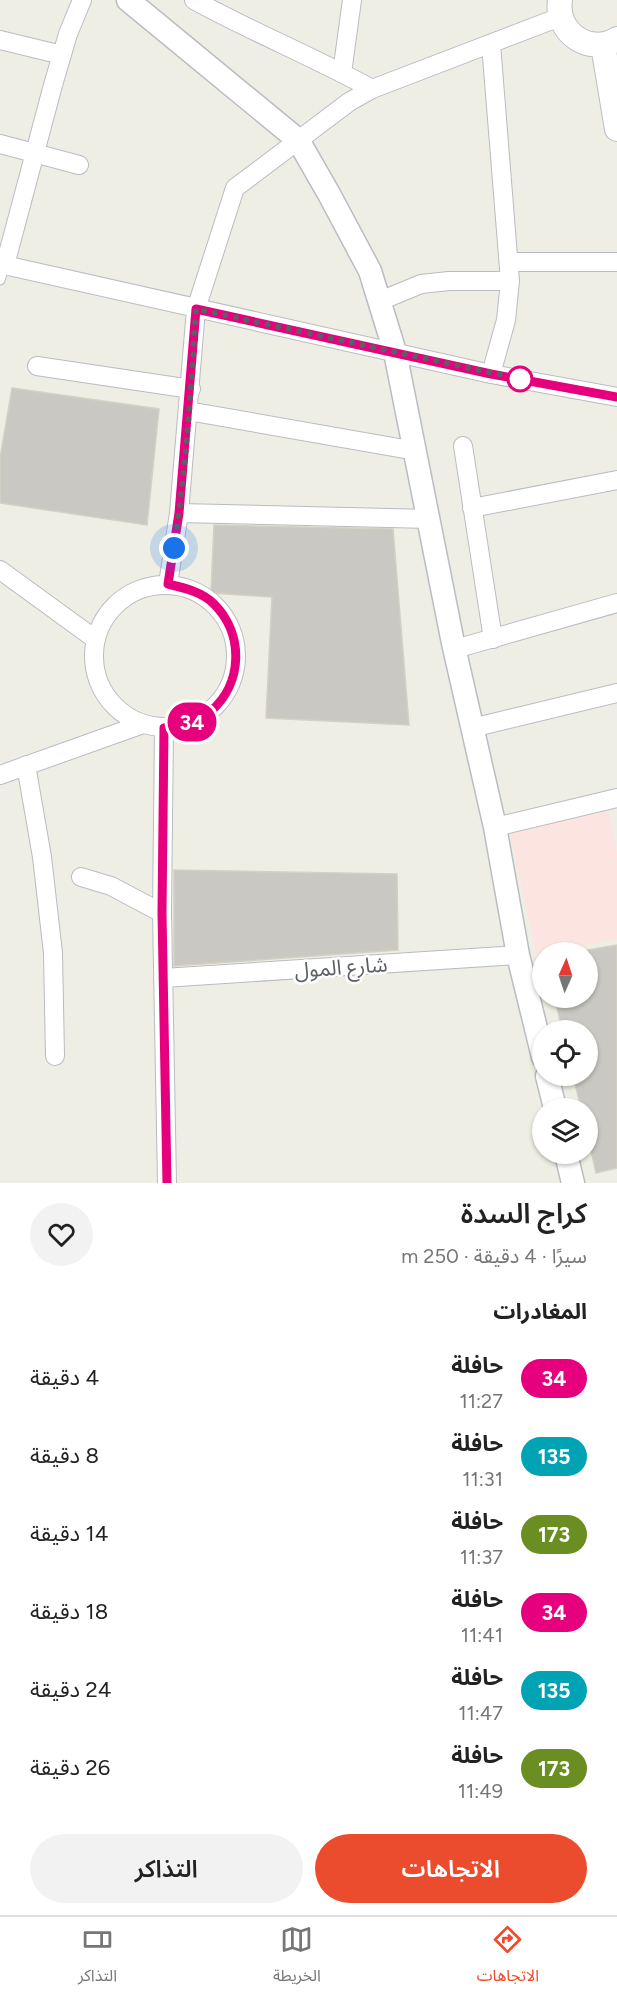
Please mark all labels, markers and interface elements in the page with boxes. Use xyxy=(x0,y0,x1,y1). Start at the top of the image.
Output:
unlabelled marker xyxy=(507,366,533,392)
your location xyxy=(159,533,189,563)
line badge: 34 xyxy=(165,702,219,742)
text: 34 xyxy=(180,710,204,735)
north arrow xyxy=(532,942,598,1008)
map controls xyxy=(532,942,598,1164)
street label: شارع المول xyxy=(294,951,389,986)
button: locate xyxy=(532,1020,598,1086)
button: layers xyxy=(532,1098,598,1164)
text: كراج السدة xyxy=(461,1196,587,1230)
button: heart xyxy=(30,1203,93,1266)
text: سيرًا · 4 دقيقة · 250 m xyxy=(401,1244,587,1268)
text: المغادرات xyxy=(493,1298,587,1325)
text: حافلة xyxy=(451,1352,503,1379)
text: 4 دقيقة xyxy=(30,1364,99,1391)
text: 34 xyxy=(542,1366,566,1391)
text: 11:27 xyxy=(460,1389,503,1413)
text: حافلة xyxy=(451,1430,503,1457)
text: 8 دقيقة xyxy=(30,1442,99,1469)
text: 135 xyxy=(538,1444,570,1469)
text: 11:31 xyxy=(462,1467,503,1491)
text: حافلة xyxy=(451,1508,503,1535)
text: 14 دقيقة xyxy=(30,1520,108,1547)
text: 173 xyxy=(538,1522,570,1547)
text: 11:37 xyxy=(460,1545,503,1569)
text: حافلة xyxy=(451,1586,503,1613)
text: 18 دقيقة xyxy=(30,1598,108,1625)
text: 34 xyxy=(542,1600,566,1625)
text: 11:41 xyxy=(461,1623,503,1647)
text: حافلة xyxy=(451,1664,503,1691)
text: 24 دقيقة xyxy=(30,1676,112,1703)
text: 135 xyxy=(538,1678,570,1703)
text: 11:47 xyxy=(458,1701,503,1725)
text: حافلة xyxy=(451,1742,503,1769)
text: 26 دقيقة xyxy=(30,1754,110,1781)
text: 173 xyxy=(538,1756,570,1781)
text: 11:49 xyxy=(458,1779,503,1803)
button: التذاكر xyxy=(30,1834,303,1903)
button: الاتجاهات xyxy=(315,1834,587,1903)
tab: التذاكر xyxy=(78,1923,117,1993)
tab: الخريطة xyxy=(273,1923,321,1993)
tab: الاتجاهات xyxy=(477,1923,539,1993)

